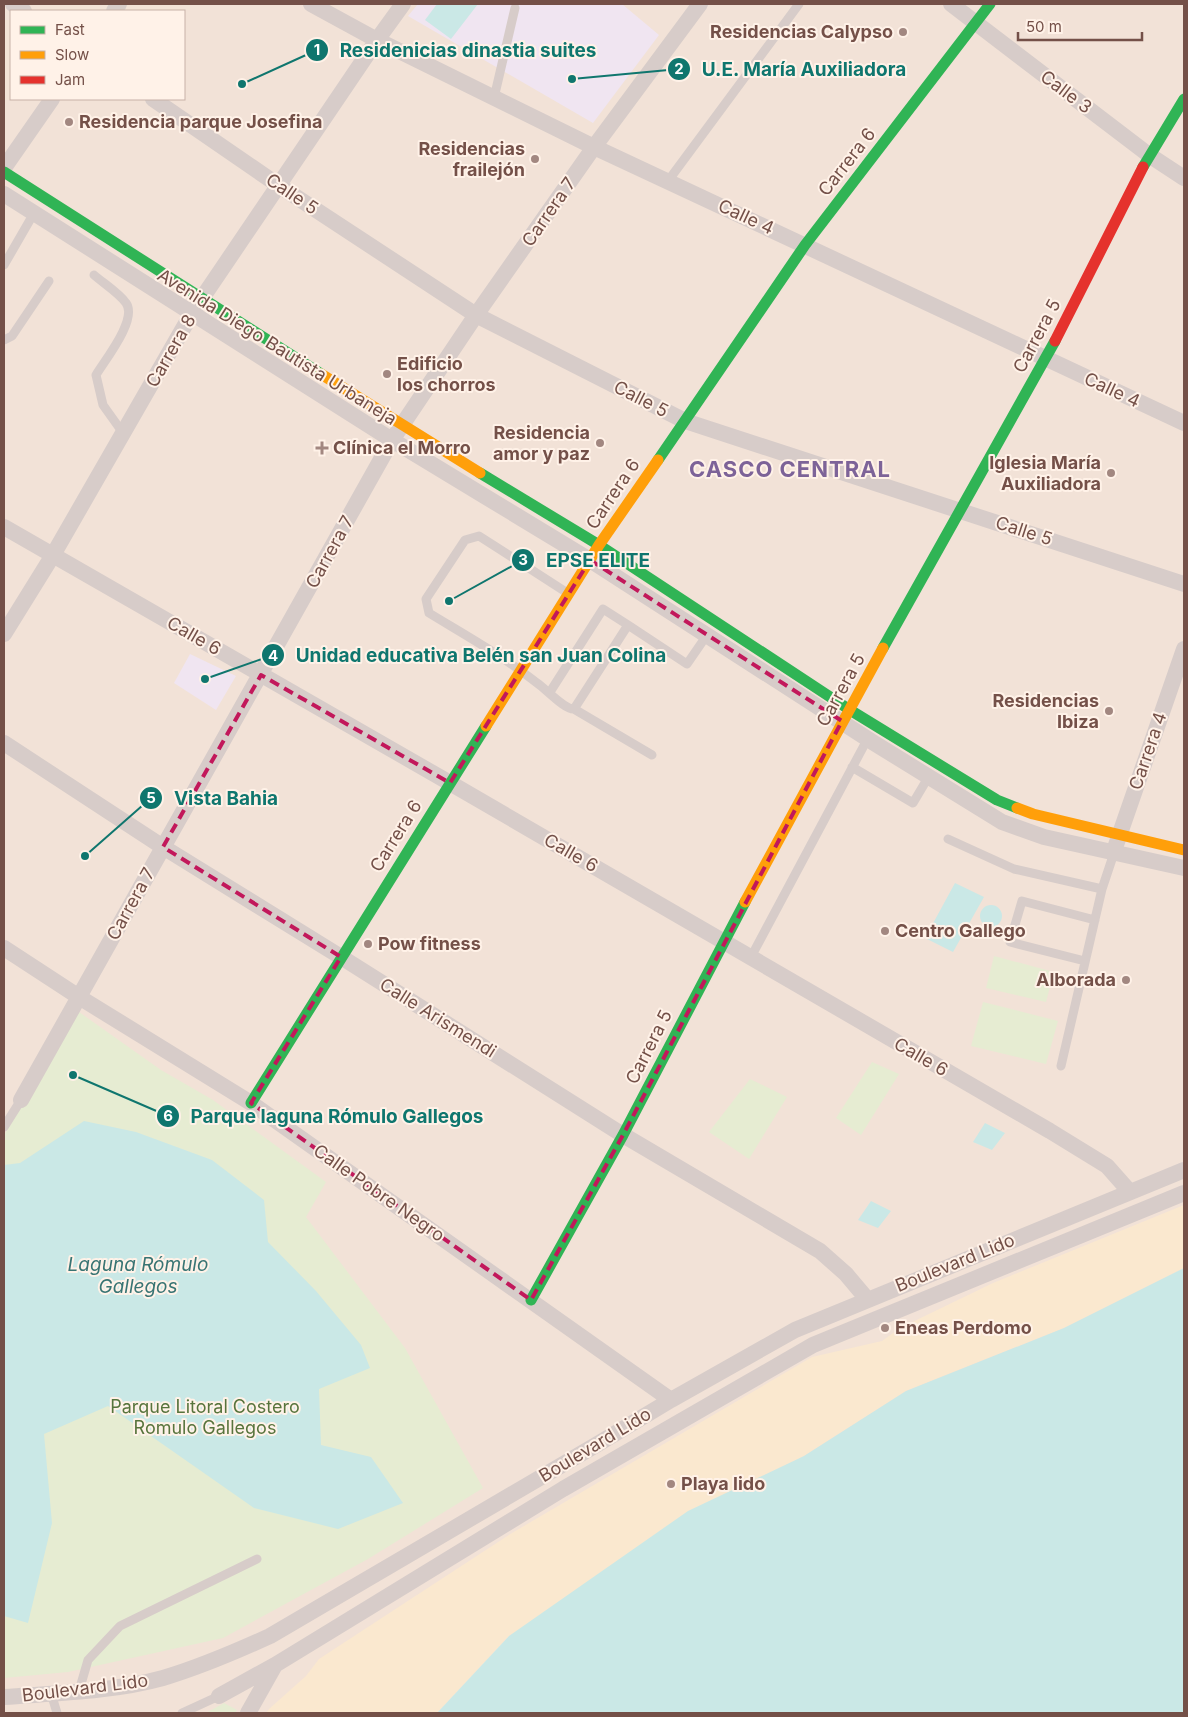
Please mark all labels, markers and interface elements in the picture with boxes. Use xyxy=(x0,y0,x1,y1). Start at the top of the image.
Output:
legend xyxy=(10,10,185,100)
scale bar xyxy=(1018,10,1142,42)
text: 50 m xyxy=(1026,17,1062,36)
text: Fast xyxy=(55,20,85,39)
place label: Residencias Calypso xyxy=(710,21,893,42)
marker: Residencias Calypso xyxy=(897,26,909,38)
callout: Residenicias dinastia suites xyxy=(305,33,606,67)
text: Residenicias dinastia suites xyxy=(340,39,596,62)
text: 1 xyxy=(314,40,320,59)
text: Slow xyxy=(55,45,89,64)
callout: U.E. María Auxiliadora xyxy=(667,52,917,86)
text: U.E. María Auxiliadora xyxy=(702,58,906,81)
text: 2 xyxy=(674,59,684,78)
street label: Calle 3 xyxy=(1037,66,1096,118)
text: Jam xyxy=(55,70,85,89)
place label: Residencia parque Josefina xyxy=(79,111,322,132)
marker: Residencia parque Josefina xyxy=(63,116,75,128)
street label: Carrera 6 xyxy=(814,124,880,200)
place label: Residencias frailejón xyxy=(418,138,525,180)
marker: Residencias frailejón xyxy=(529,153,541,165)
street label: Calle 5 xyxy=(262,169,322,219)
street label: Carrera 7 xyxy=(517,173,580,250)
street label: Calle 4 xyxy=(715,195,777,239)
street label: Avenida Diego Bautista Urbaneja xyxy=(154,264,401,429)
street label: Carrera 5 xyxy=(1008,295,1065,376)
street label: Carrera 8 xyxy=(141,311,200,391)
place label: Edificio los chorros xyxy=(397,353,496,395)
marker: Edificio los chorros xyxy=(381,368,393,380)
street label: Calle 4 xyxy=(1081,368,1143,412)
street label: Calle 5 xyxy=(610,376,672,421)
place label: Residencia amor y paz xyxy=(493,422,590,464)
place label: Clínica el Morro xyxy=(333,437,471,458)
marker: Residencia amor y paz xyxy=(594,437,606,449)
marker: Clínica el Morro xyxy=(315,441,329,455)
place label: Iglesia María Auxiliadora xyxy=(989,452,1101,494)
street label: Carrera 6 xyxy=(581,455,644,533)
district label: CASCO CENTRAL xyxy=(689,456,891,482)
marker: Iglesia María Auxiliadora xyxy=(1105,467,1117,479)
street label: Carrera 7 xyxy=(301,512,358,592)
street label: Calle 5 xyxy=(993,512,1055,550)
callout: EPSE ELITE xyxy=(511,543,660,577)
text: EPSE ELITE xyxy=(546,549,650,572)
text: 3 xyxy=(518,550,528,569)
street label: Calle 6 xyxy=(164,612,225,659)
callout: Unidad educativa Belén san Juan Colina xyxy=(261,638,676,672)
text: Unidad educativa Belén san Juan Colina xyxy=(296,644,666,667)
text: 4 xyxy=(268,646,278,665)
street label: Carrera 5 xyxy=(812,650,869,730)
place label: Residencias Ibiza xyxy=(992,690,1099,732)
marker: Residencias Ibiza xyxy=(1103,705,1115,717)
street label: Carrera 4 xyxy=(1124,709,1171,792)
callout: Vista Bahia xyxy=(139,781,288,815)
text: Vista Bahia xyxy=(174,787,278,810)
text: 5 xyxy=(146,788,156,807)
street label: Carrera 6 xyxy=(365,796,426,875)
street label: Calle 6 xyxy=(541,829,602,876)
street label: Carrera 7 xyxy=(102,864,159,944)
place label: Centro Gallego xyxy=(895,920,1026,941)
marker: Centro Gallego xyxy=(879,925,891,937)
place label: Pow fitness xyxy=(378,933,481,954)
marker: Pow fitness xyxy=(362,938,374,950)
place label: Alborada xyxy=(1036,969,1116,990)
street label: Calle Arismendi xyxy=(376,973,500,1062)
marker: Alborada xyxy=(1120,974,1132,986)
street label: Carrera 5 xyxy=(621,1006,676,1087)
street label: Calle 6 xyxy=(891,1033,952,1080)
callout: Parque laguna Rómulo Gallegos xyxy=(156,1099,494,1133)
text: Parque laguna Rómulo Gallegos xyxy=(191,1105,483,1128)
text: 6 xyxy=(163,1106,173,1125)
street label: Calle Pobre Negro xyxy=(310,1139,449,1246)
street label: Boulevard Lido xyxy=(892,1229,1018,1296)
water label: Laguna Rómulo Gallegos xyxy=(68,1253,208,1298)
place label: Eneas Perdomo xyxy=(895,1317,1032,1338)
marker: Eneas Perdomo xyxy=(879,1322,891,1334)
park label: Parque Litoral Costero Romulo Gallegos xyxy=(110,1396,300,1438)
street label: Boulevard Lido xyxy=(535,1403,654,1486)
place label: Playa lido xyxy=(681,1473,765,1494)
marker: Playa lido xyxy=(665,1478,677,1490)
street label: Boulevard Lido xyxy=(21,1669,149,1706)

